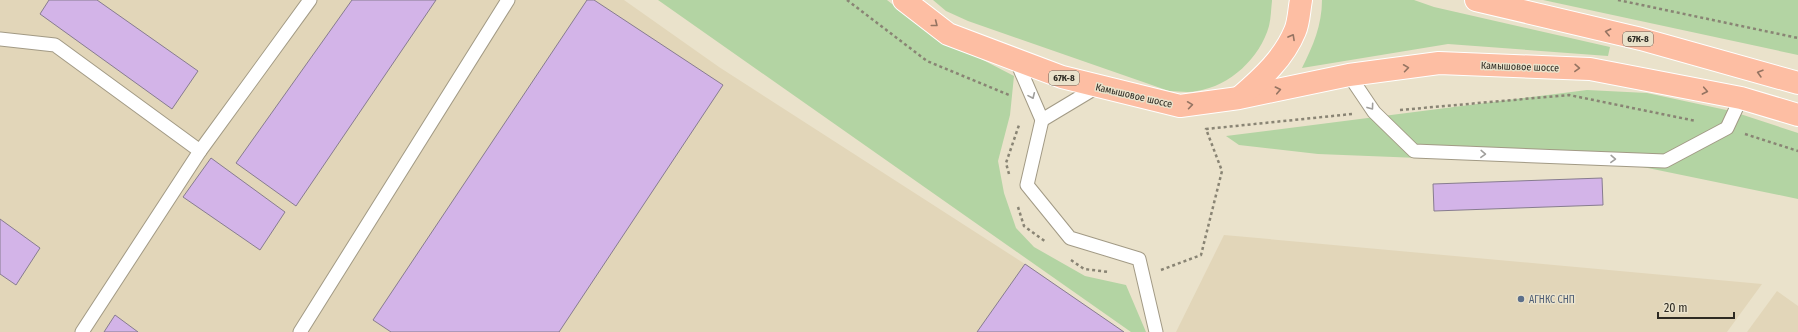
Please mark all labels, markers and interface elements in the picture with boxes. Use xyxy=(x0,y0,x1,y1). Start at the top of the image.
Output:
one-way arrow xyxy=(931,19,938,26)
one-way arrow xyxy=(1605,28,1611,36)
road number: 67К-8 xyxy=(1623,32,1653,46)
one-way arrow xyxy=(1287,34,1294,41)
street label: Камышовое шоссе xyxy=(1481,60,1559,74)
one-way arrow xyxy=(1403,64,1409,73)
one-way arrow xyxy=(1574,64,1580,72)
one-way arrow xyxy=(1757,69,1764,78)
road number: 67К-8 xyxy=(1049,71,1079,85)
street label: Камышовое шоссе xyxy=(1094,81,1173,111)
one-way arrow xyxy=(1275,86,1281,94)
one-way arrow xyxy=(1702,86,1708,95)
one-way arrow xyxy=(1027,91,1035,99)
one-way arrow xyxy=(1187,101,1193,110)
one-way arrow xyxy=(1366,103,1373,110)
one-way arrow xyxy=(1480,149,1486,158)
one-way arrow xyxy=(1610,154,1616,163)
marker: АГНКС СНП xyxy=(1516,294,1526,304)
place label: АГНКС СНП xyxy=(1529,294,1575,306)
scale bar xyxy=(1658,294,1734,320)
text: 20 m xyxy=(1664,301,1688,315)

